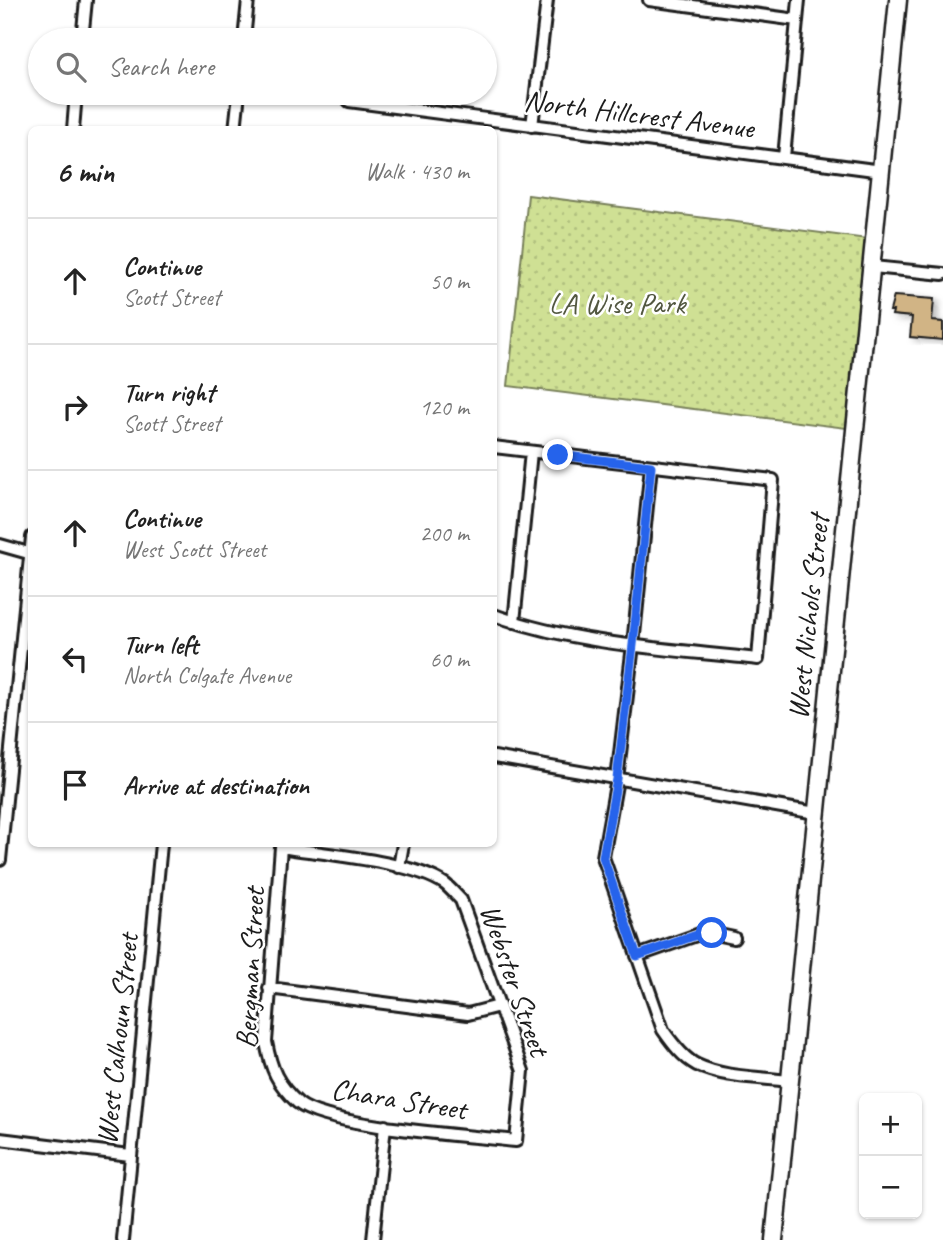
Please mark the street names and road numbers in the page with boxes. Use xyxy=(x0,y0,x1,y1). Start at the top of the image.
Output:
street label: North Hillcrest Avenue xyxy=(522,81,758,147)
street label: West Nichols Street xyxy=(778,509,838,721)
street label: Bergman Street xyxy=(227,883,273,1049)
street label: Webster Street xyxy=(471,899,560,1063)
street label: West Calhoun Street xyxy=(87,929,147,1146)
street label: Chara Street xyxy=(329,1070,472,1129)

